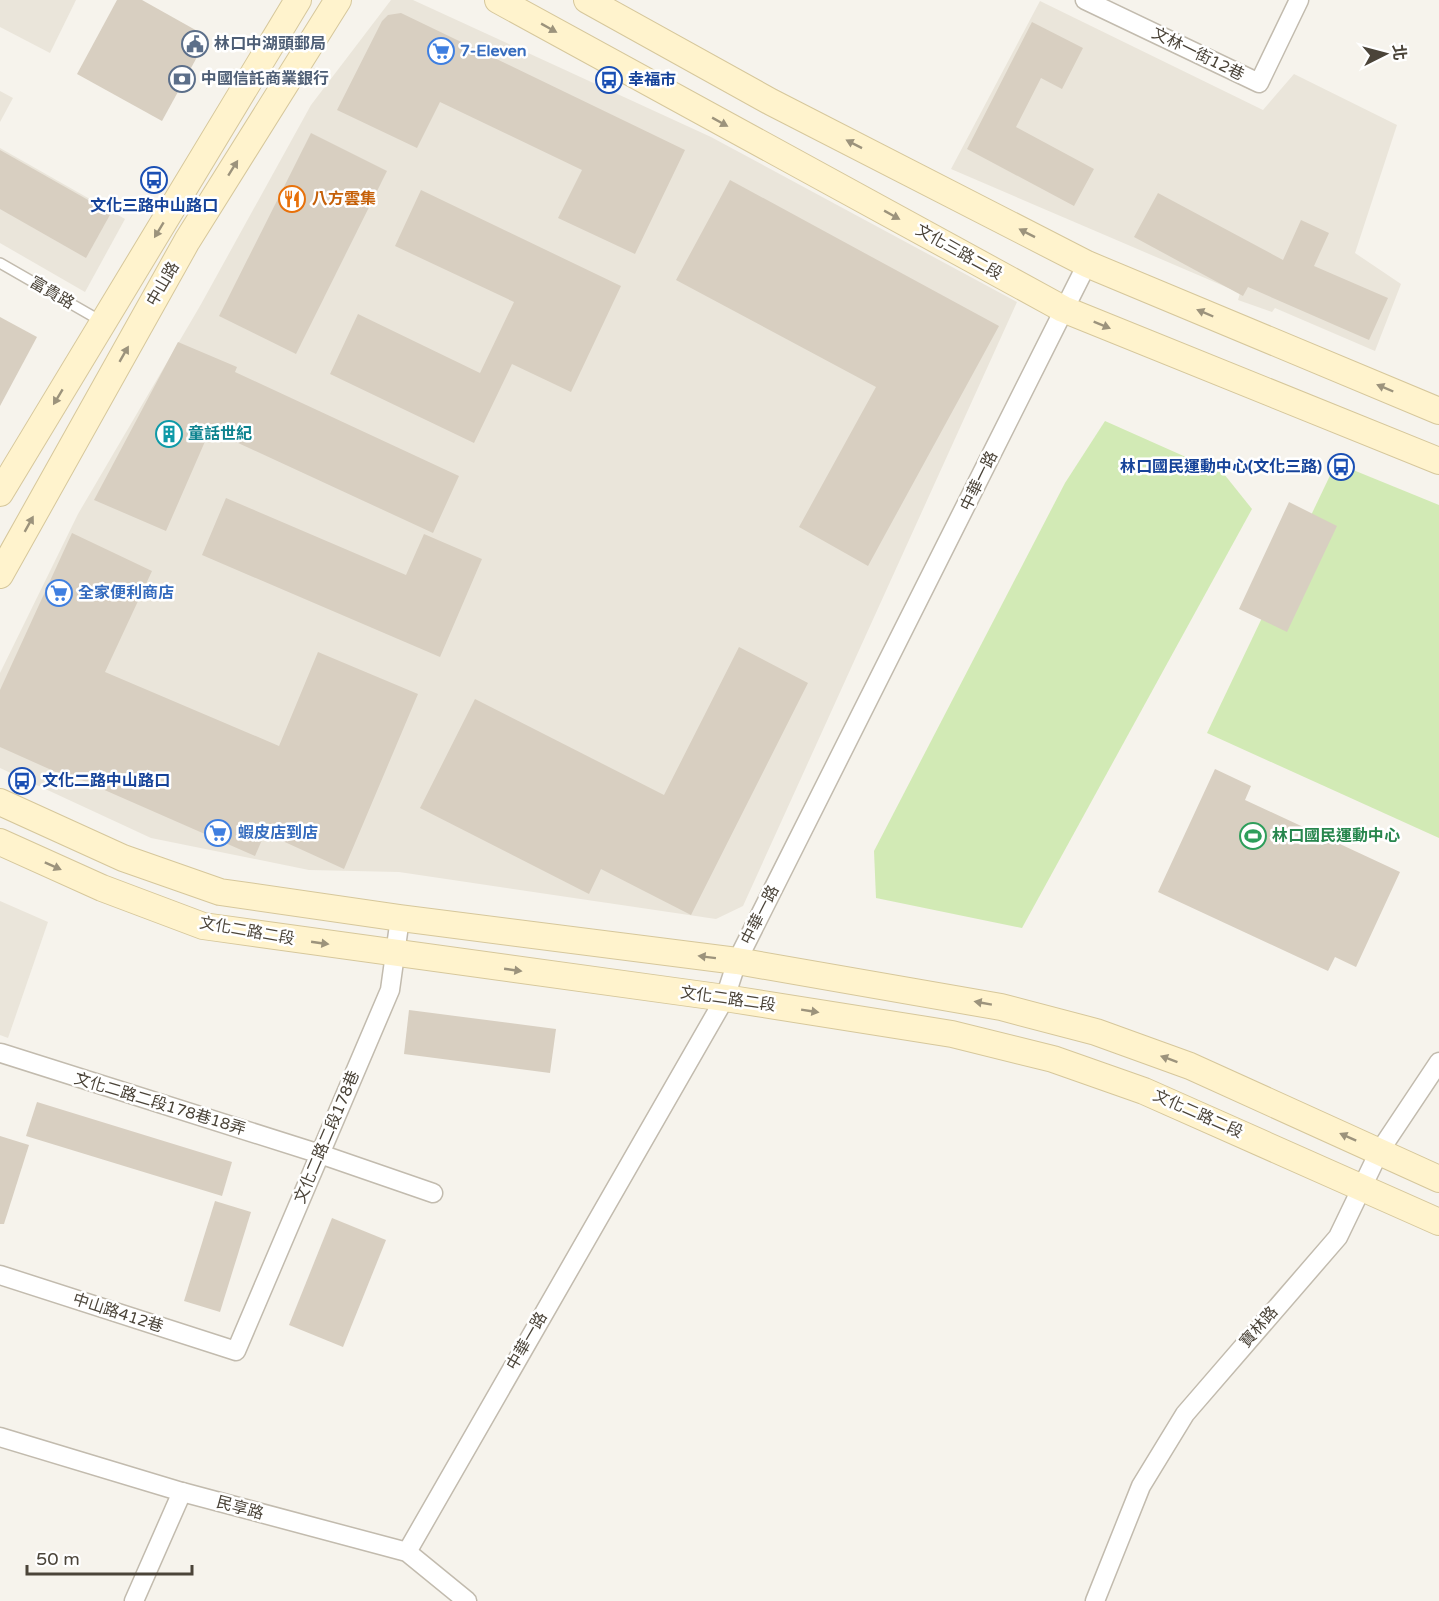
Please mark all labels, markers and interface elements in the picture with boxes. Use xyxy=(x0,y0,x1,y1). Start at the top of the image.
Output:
one-way arrow xyxy=(541,23,558,33)
street label: 文林一街12巷 xyxy=(1149,23,1247,85)
north arrow xyxy=(1355,24,1415,84)
public building icon: 林口中湖頭郵局 xyxy=(180,29,210,59)
place label: 林口中湖頭郵局 xyxy=(214,34,326,54)
supermarket icon: 7-Eleven xyxy=(426,36,456,66)
place label: 7-Eleven xyxy=(460,41,527,61)
text: 北 xyxy=(1388,44,1410,62)
bank icon: 中國信託商業銀行 xyxy=(167,64,197,94)
bus stop icon: 幸福市 xyxy=(594,65,624,95)
place label: 中國信託商業銀行 xyxy=(201,69,329,89)
place label: 幸福市 xyxy=(628,70,676,90)
one-way arrow xyxy=(712,117,729,127)
one-way arrow xyxy=(845,140,862,149)
one-way arrow xyxy=(228,160,239,176)
bus stop icon: 文化三路中山路口 xyxy=(139,165,169,195)
restaurant icon: 八方雲集 xyxy=(277,184,307,214)
place label: 八方雲集 xyxy=(312,189,376,209)
place label: 文化三路中山路口 xyxy=(90,196,218,216)
one-way arrow xyxy=(883,210,900,220)
street label: 文化三路二段 xyxy=(912,220,1006,284)
one-way arrow xyxy=(154,222,165,238)
one-way arrow xyxy=(1019,228,1036,238)
street label: 中山路 xyxy=(142,258,184,310)
street label: 富貴路 xyxy=(26,272,78,314)
one-way arrow xyxy=(1196,308,1214,317)
one-way arrow xyxy=(1093,320,1111,330)
one-way arrow xyxy=(118,346,129,362)
one-way arrow xyxy=(1376,383,1394,392)
one-way arrow xyxy=(53,389,64,405)
building icon: 童話世紀 xyxy=(154,419,184,449)
place label: 童話世紀 xyxy=(188,424,252,444)
street label: 中華一路 xyxy=(956,448,1002,514)
bus stop icon: 林口國民運動中心(文化三路) xyxy=(1326,452,1356,482)
place label: 林口國民運動中心(文化三路) xyxy=(1120,457,1322,477)
one-way arrow xyxy=(23,516,34,532)
supermarket icon: 全家便利商店 xyxy=(44,578,74,608)
place label: 全家便利商店 xyxy=(78,583,174,603)
bus stop icon: 文化二路中山路口 xyxy=(7,766,37,796)
place label: 文化二路中山路口 xyxy=(42,771,170,791)
supermarket icon: 蝦皮店到店 xyxy=(203,818,233,848)
sports icon: 林口國民運動中心 xyxy=(1238,821,1268,851)
place label: 蝦皮店到店 xyxy=(238,823,318,843)
place label: 林口國民運動中心 xyxy=(1272,826,1400,846)
one-way arrow xyxy=(45,861,63,871)
street label: 中華一路 xyxy=(737,882,783,948)
street label: 文化二路二段 xyxy=(198,913,296,949)
one-way arrow xyxy=(310,938,329,947)
one-way arrow xyxy=(698,952,717,962)
one-way arrow xyxy=(503,965,522,974)
street label: 文化二路二段 xyxy=(679,982,777,1016)
one-way arrow xyxy=(973,999,992,1008)
one-way arrow xyxy=(800,1007,819,1016)
one-way arrow xyxy=(1160,1053,1178,1063)
street label: 文化二路二段178巷18弄 xyxy=(72,1068,248,1140)
street label: 文化二路二段178巷 xyxy=(290,1068,364,1206)
street label: 文化二路二段 xyxy=(1150,1085,1246,1143)
one-way arrow xyxy=(1339,1133,1356,1142)
street label: 中山路412巷 xyxy=(70,1289,166,1337)
street label: 寶林路 xyxy=(1236,1302,1282,1352)
street label: 中華一路 xyxy=(502,1308,552,1374)
street label: 民享路 xyxy=(214,1492,266,1524)
scale bar xyxy=(27,1538,192,1576)
text: 50 m xyxy=(36,1548,80,1570)

